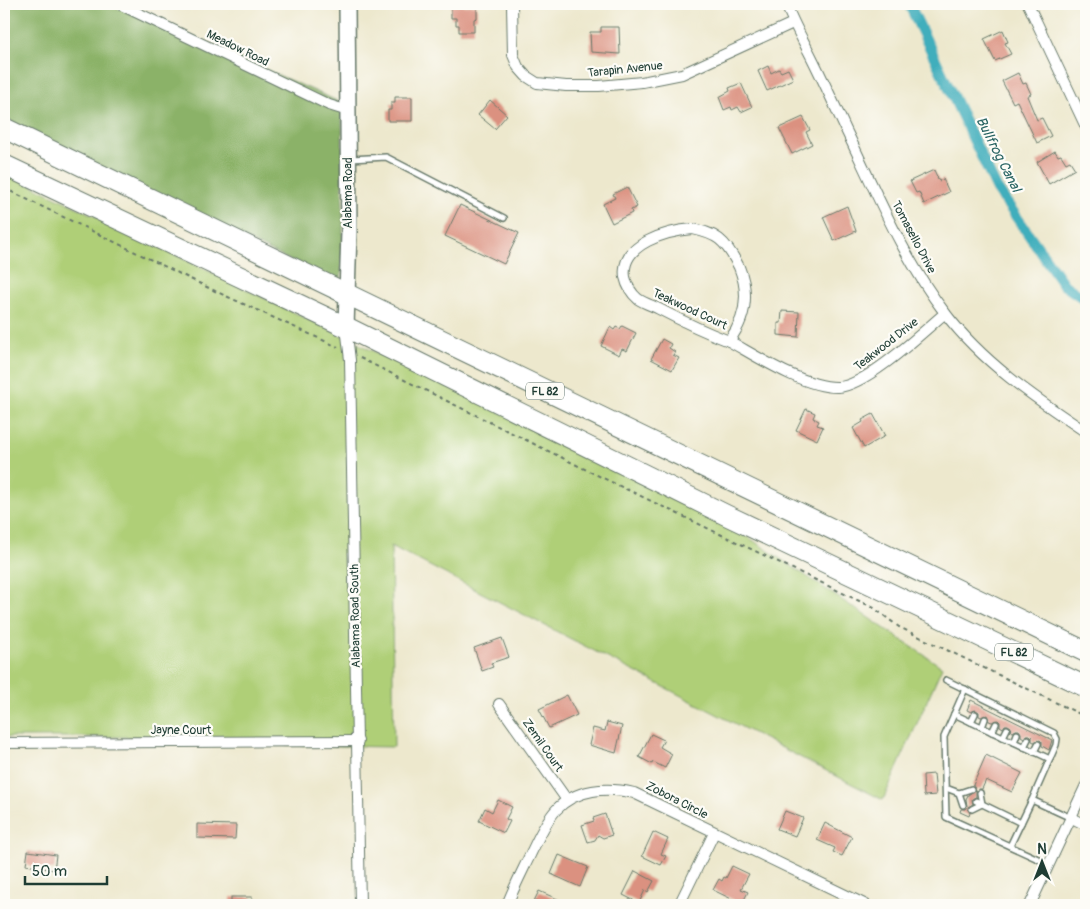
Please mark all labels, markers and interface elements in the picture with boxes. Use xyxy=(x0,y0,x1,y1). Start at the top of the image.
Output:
street label: Meadow Road xyxy=(204,27,272,70)
street label: Tarapin Avenue xyxy=(587,58,663,81)
water label: Bullfrog Canal xyxy=(972,114,1026,196)
street label: Alabama Road xyxy=(341,157,356,229)
street label: Tomasello Drive xyxy=(888,198,939,276)
street label: Teakwood Court xyxy=(650,286,730,333)
street label: Teakwood Drive xyxy=(851,315,922,374)
road number: FL 82 xyxy=(526,382,564,400)
street label: Alabama Road South xyxy=(347,564,364,668)
road number: FL 82 xyxy=(995,644,1033,660)
street label: Zemil Court xyxy=(519,716,566,775)
street label: Jayne Court xyxy=(151,723,212,738)
street label: Zobora Circle xyxy=(643,778,710,823)
north arrow xyxy=(1018,836,1068,886)
text: N xyxy=(1037,841,1047,858)
scale bar xyxy=(25,854,108,886)
text: 50 m xyxy=(32,862,67,881)

